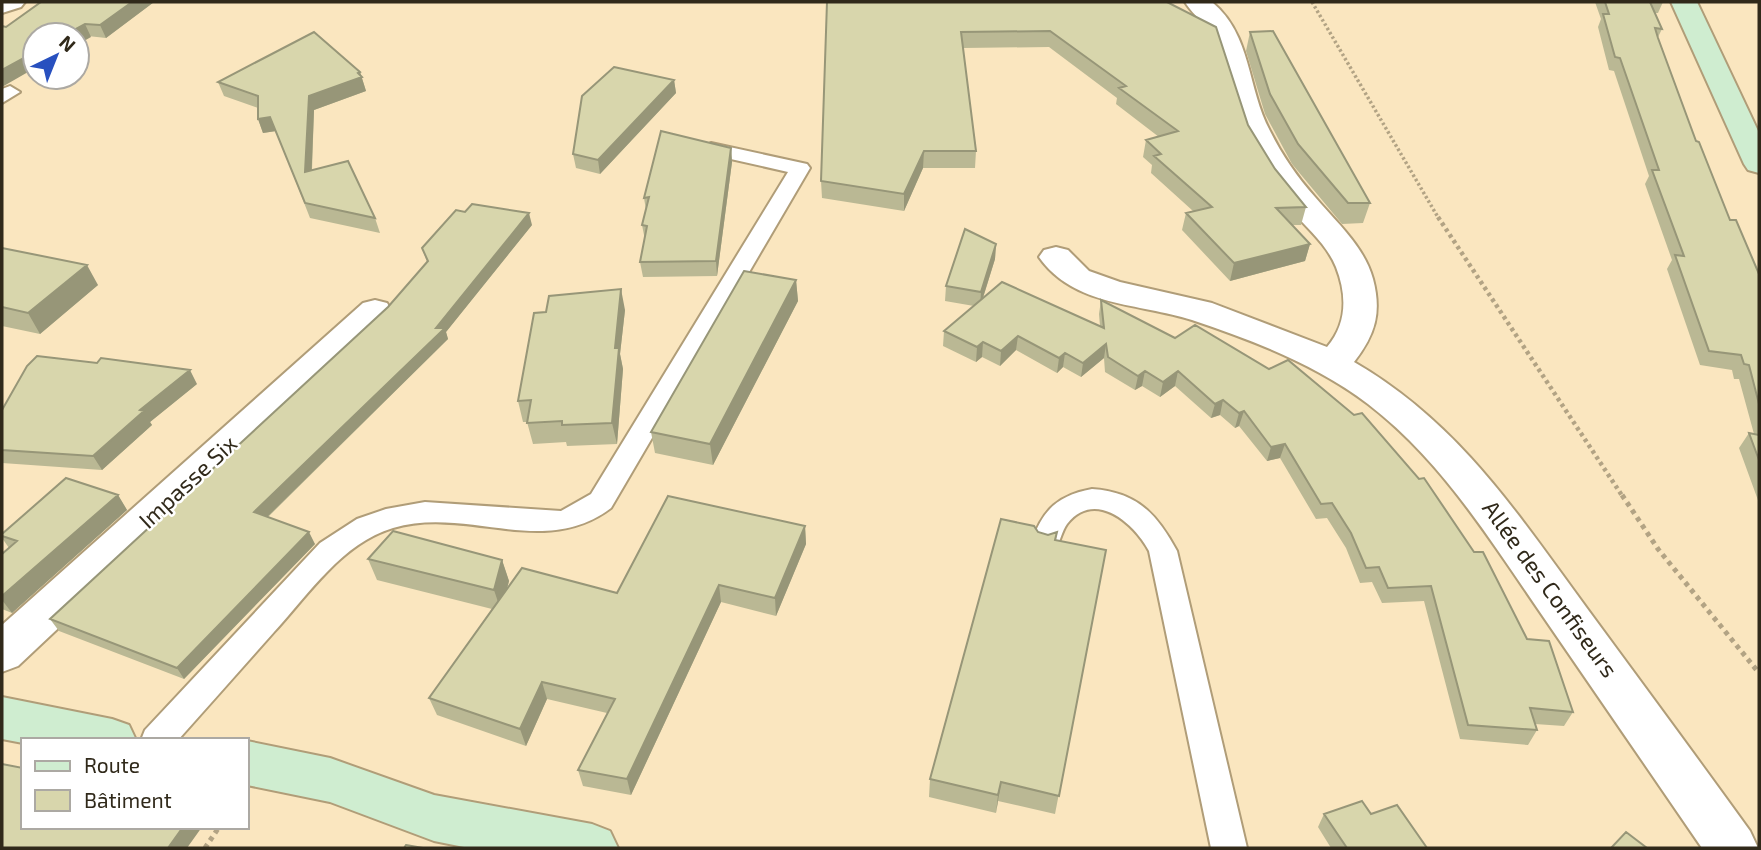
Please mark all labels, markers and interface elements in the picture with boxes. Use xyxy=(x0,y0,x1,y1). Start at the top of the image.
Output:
north arrow xyxy=(21,21,91,91)
text: N xyxy=(55,30,81,56)
street label: Impasse Six xyxy=(133,429,242,534)
street label: Allée des Confiseurs xyxy=(1477,495,1624,682)
legend xyxy=(21,738,248,829)
text: Route xyxy=(84,752,140,777)
text: Bâtiment xyxy=(84,787,172,812)

